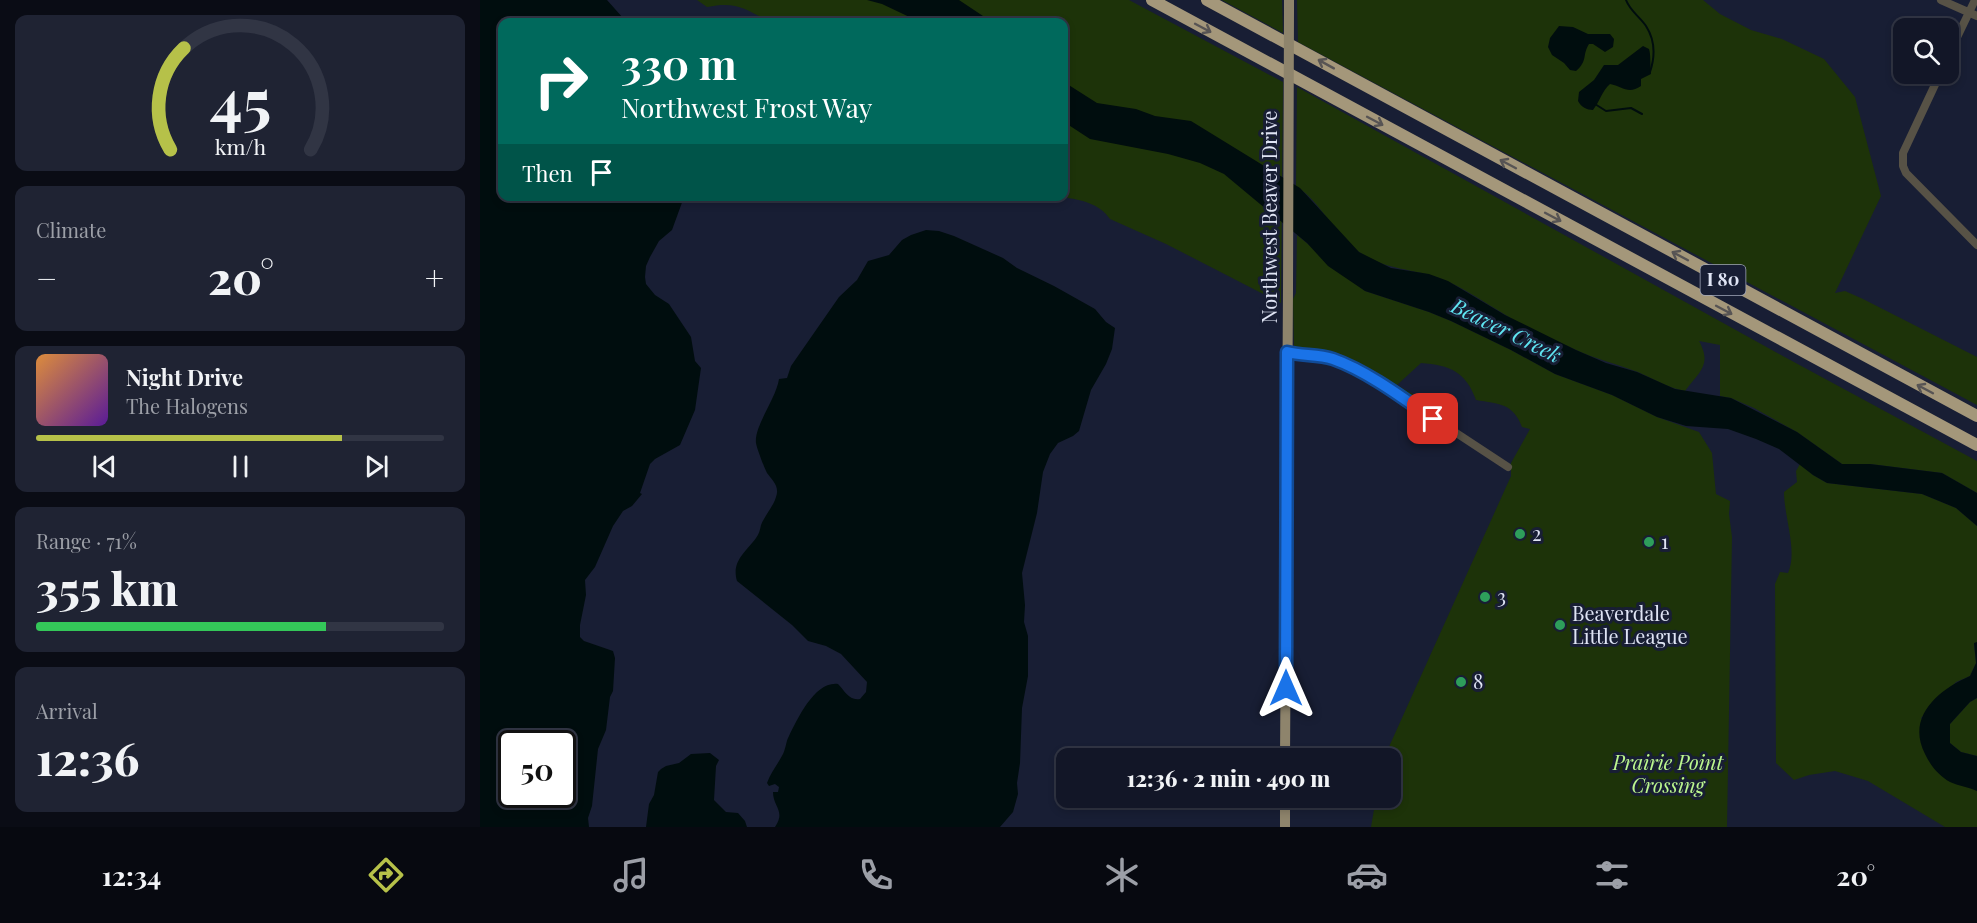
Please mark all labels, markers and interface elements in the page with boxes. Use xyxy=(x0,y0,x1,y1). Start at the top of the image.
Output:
map controls xyxy=(1893,18,1959,84)
button: search xyxy=(1893,18,1959,84)
one-way arrow xyxy=(1194,23,1212,34)
text: 330 m xyxy=(621,35,737,91)
icon: right xyxy=(522,42,600,120)
text: 45 xyxy=(209,56,271,140)
one-way arrow xyxy=(1318,58,1335,70)
text: Northwest Frost Way xyxy=(621,89,872,125)
street label: Northwest Beaver Drive xyxy=(1255,111,1282,323)
one-way arrow xyxy=(1366,115,1383,127)
text: km/h xyxy=(214,132,266,160)
icon: arrive xyxy=(585,156,618,189)
text: Then xyxy=(522,158,573,188)
one-way arrow xyxy=(1500,158,1518,169)
one-way arrow xyxy=(1543,212,1561,223)
text: Climate xyxy=(36,216,106,243)
text: 20° xyxy=(208,246,274,306)
one-way arrow xyxy=(1672,250,1689,262)
text: − xyxy=(36,255,57,299)
text: + xyxy=(425,255,444,299)
road number: I 80 xyxy=(1700,265,1746,295)
water label: Beaver Creek xyxy=(1446,290,1567,368)
one-way arrow xyxy=(1715,304,1733,316)
text: Night Drive xyxy=(126,362,243,392)
one-way arrow xyxy=(1917,383,1935,394)
text: The Halogens xyxy=(126,392,248,419)
pin xyxy=(1407,393,1458,444)
icon: arrive xyxy=(1416,402,1449,435)
icon: previous xyxy=(88,450,121,483)
icon: pause xyxy=(224,450,257,483)
icon: next xyxy=(360,450,393,483)
place label: 2 xyxy=(1532,519,1542,546)
text: Range · 71% xyxy=(36,527,137,554)
marker: 2 xyxy=(1513,527,1527,541)
place label: 1 xyxy=(1661,527,1668,554)
marker: 1 xyxy=(1642,535,1656,549)
text: 355 km xyxy=(36,557,178,617)
place label: 3 xyxy=(1497,582,1506,609)
marker: 3 xyxy=(1478,590,1492,604)
place label: Beaverdale Little League xyxy=(1572,599,1688,649)
marker: Beaverdale Little League xyxy=(1553,618,1567,632)
position arrow xyxy=(1254,656,1318,720)
place label: 8 xyxy=(1473,667,1483,694)
marker: 8 xyxy=(1454,675,1468,689)
text: Arrival xyxy=(36,697,98,724)
text: 12:36 xyxy=(36,727,140,787)
speed limit sign: 50 xyxy=(498,730,576,808)
park label: Prairie Point Crossing xyxy=(1612,748,1724,798)
text: 12:36 · 2 min · 490 m xyxy=(1127,763,1330,793)
icon: directions xyxy=(365,854,407,896)
icon: music xyxy=(610,854,652,896)
icon: phone xyxy=(855,854,897,896)
icon: climate xyxy=(1101,854,1143,896)
icon: car xyxy=(1346,854,1388,896)
icon: filters xyxy=(1591,854,1633,896)
text: 12:34 xyxy=(102,857,161,893)
text: 20° xyxy=(1836,857,1875,893)

